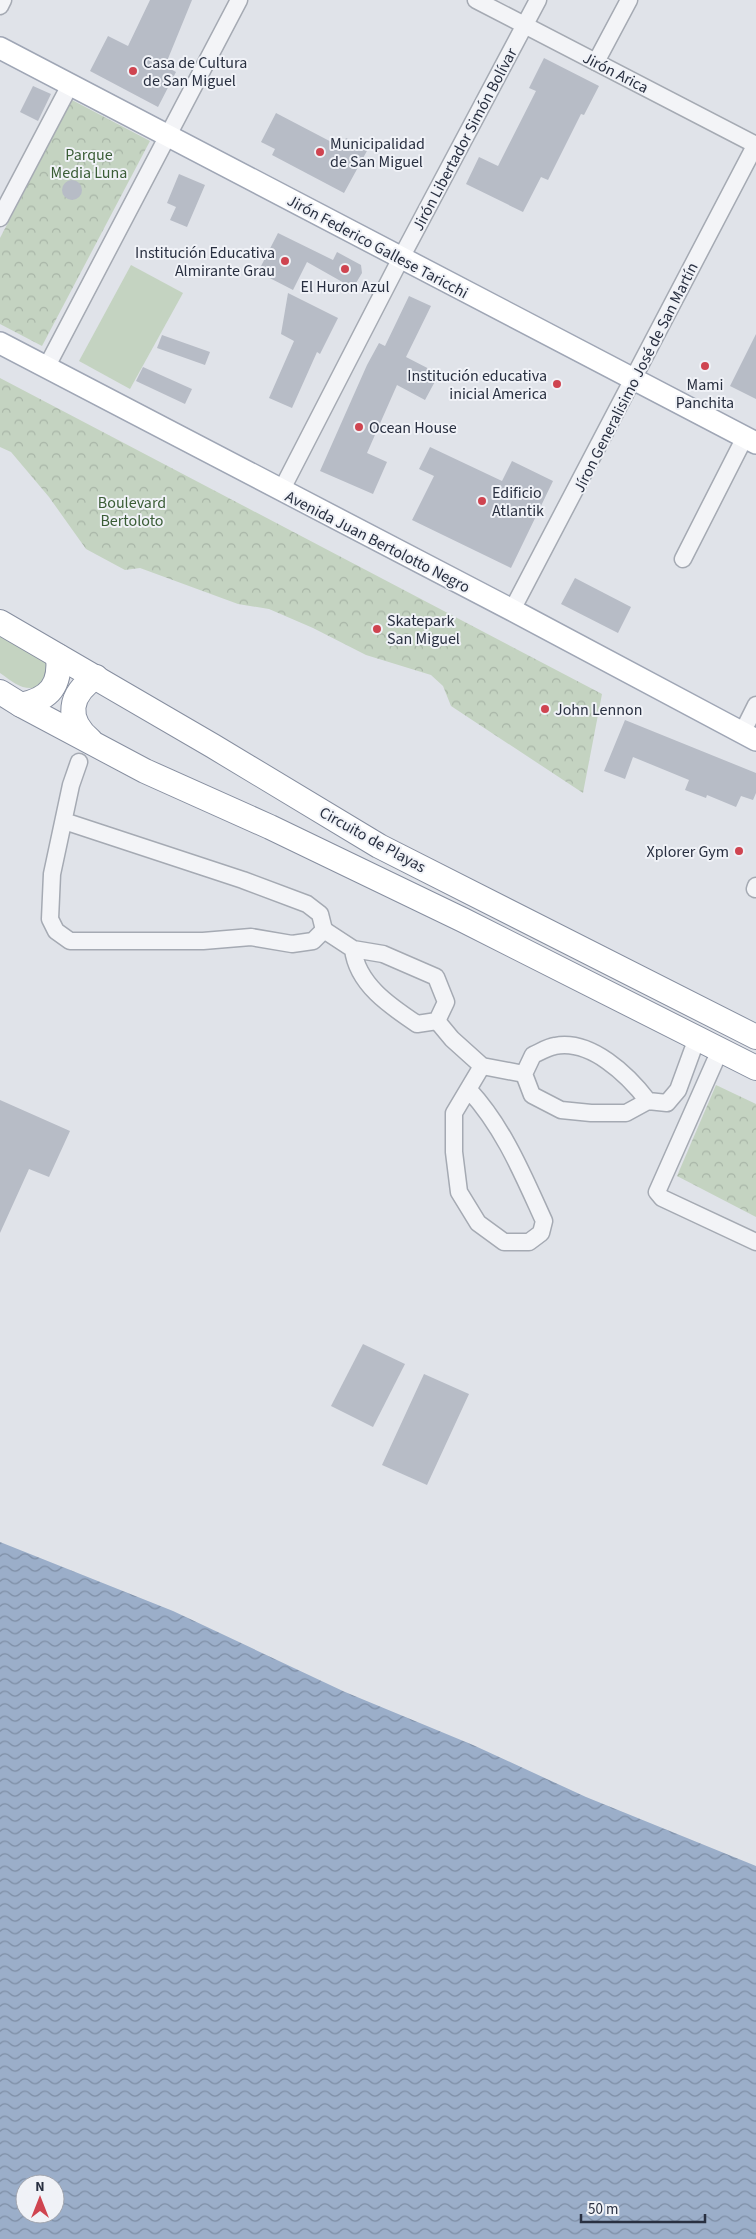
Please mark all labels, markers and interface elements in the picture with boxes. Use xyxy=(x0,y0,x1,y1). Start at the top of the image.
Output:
street label: Jirón Libertador Simón Bolívar xyxy=(407,44,523,235)
street label: Jirón Arica xyxy=(579,47,652,99)
place label: Casa de Cultura de San Miguel xyxy=(143,52,247,92)
marker: Casa de Cultura de San Miguel xyxy=(127,65,139,77)
place label: Municipalidad de San Miguel xyxy=(330,133,425,173)
park label: Parque Media Luna xyxy=(51,144,127,184)
marker: Municipalidad de San Miguel xyxy=(314,146,326,158)
street label: Jirón Federico Gallese Taricchi xyxy=(283,190,472,304)
place label: Institución Educativa Almirante Grau xyxy=(135,242,275,282)
marker: Institución Educativa Almirante Grau xyxy=(279,255,291,267)
street label: Jíron Generalisimo José de San Martín xyxy=(568,259,704,496)
marker: El Huron Azul xyxy=(339,263,351,275)
place label: El Huron Azul xyxy=(301,276,389,298)
marker: Mami Panchita xyxy=(699,360,711,372)
place label: Institución educativa inicial America xyxy=(407,365,547,405)
place label: Mami Panchita xyxy=(676,374,734,414)
marker: Institución educativa inicial America xyxy=(551,378,563,390)
place label: Ocean House xyxy=(369,417,457,439)
marker: Ocean House xyxy=(353,421,365,433)
place label: Edificio Atlantik xyxy=(492,482,544,522)
street label: Avenida Juan Bertolotto Negro xyxy=(281,486,474,598)
park label: Boulevard Bertoloto xyxy=(98,492,166,532)
marker: Edificio Atlantik xyxy=(476,495,488,507)
place label: Skatepark San Miguel xyxy=(387,610,460,650)
marker: Skatepark San Miguel xyxy=(371,623,383,635)
place label: John Lennon xyxy=(555,699,642,721)
marker: John Lennon xyxy=(539,703,551,715)
street label: Circuito de Playas xyxy=(315,802,430,878)
place label: Xplorer Gym xyxy=(646,841,729,863)
marker: Xplorer Gym xyxy=(733,845,745,857)
north arrow xyxy=(15,2174,65,2224)
text: N xyxy=(35,2177,45,2197)
scale bar xyxy=(581,2192,705,2224)
text: 50 m xyxy=(588,2199,618,2220)

